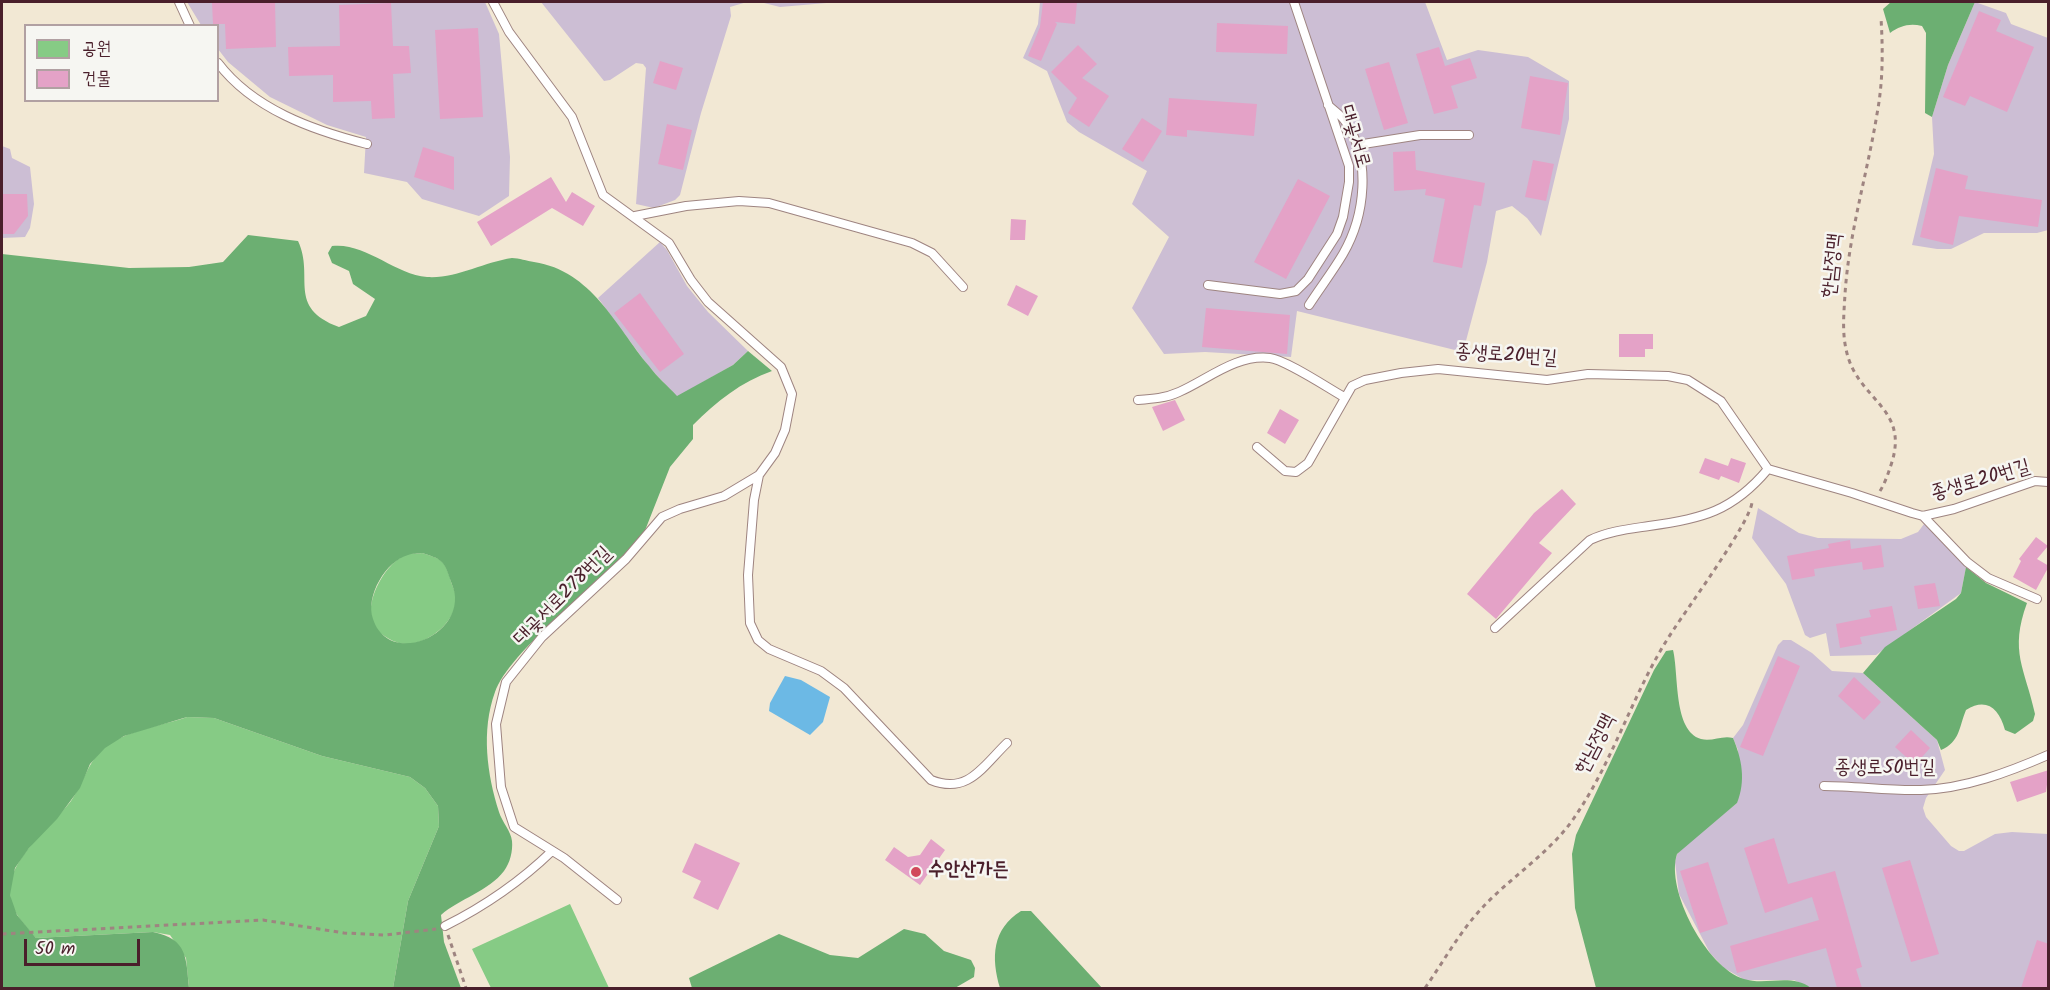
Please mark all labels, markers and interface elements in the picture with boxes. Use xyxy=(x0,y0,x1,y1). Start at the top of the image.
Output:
legend xyxy=(24,24,219,102)
text: 공원 xyxy=(82,35,111,64)
text: 건물 xyxy=(82,65,111,94)
street label: 대곶서로 xyxy=(1333,103,1373,171)
street label: 한남정맥 xyxy=(1819,233,1849,299)
street label: 종생로20번길 xyxy=(1454,341,1558,373)
street label: 종생로20번길 xyxy=(1929,456,2033,508)
street label: 대곶서로278번길 xyxy=(510,543,618,651)
street label: 한남정맥 xyxy=(1572,711,1622,779)
street label: 종생로50번길 xyxy=(1834,758,1936,782)
place label: 수안산가든 xyxy=(928,860,1008,884)
marker: 수안산가든 xyxy=(909,865,923,879)
scale bar xyxy=(27,927,142,965)
text: 50 m xyxy=(35,935,75,964)

